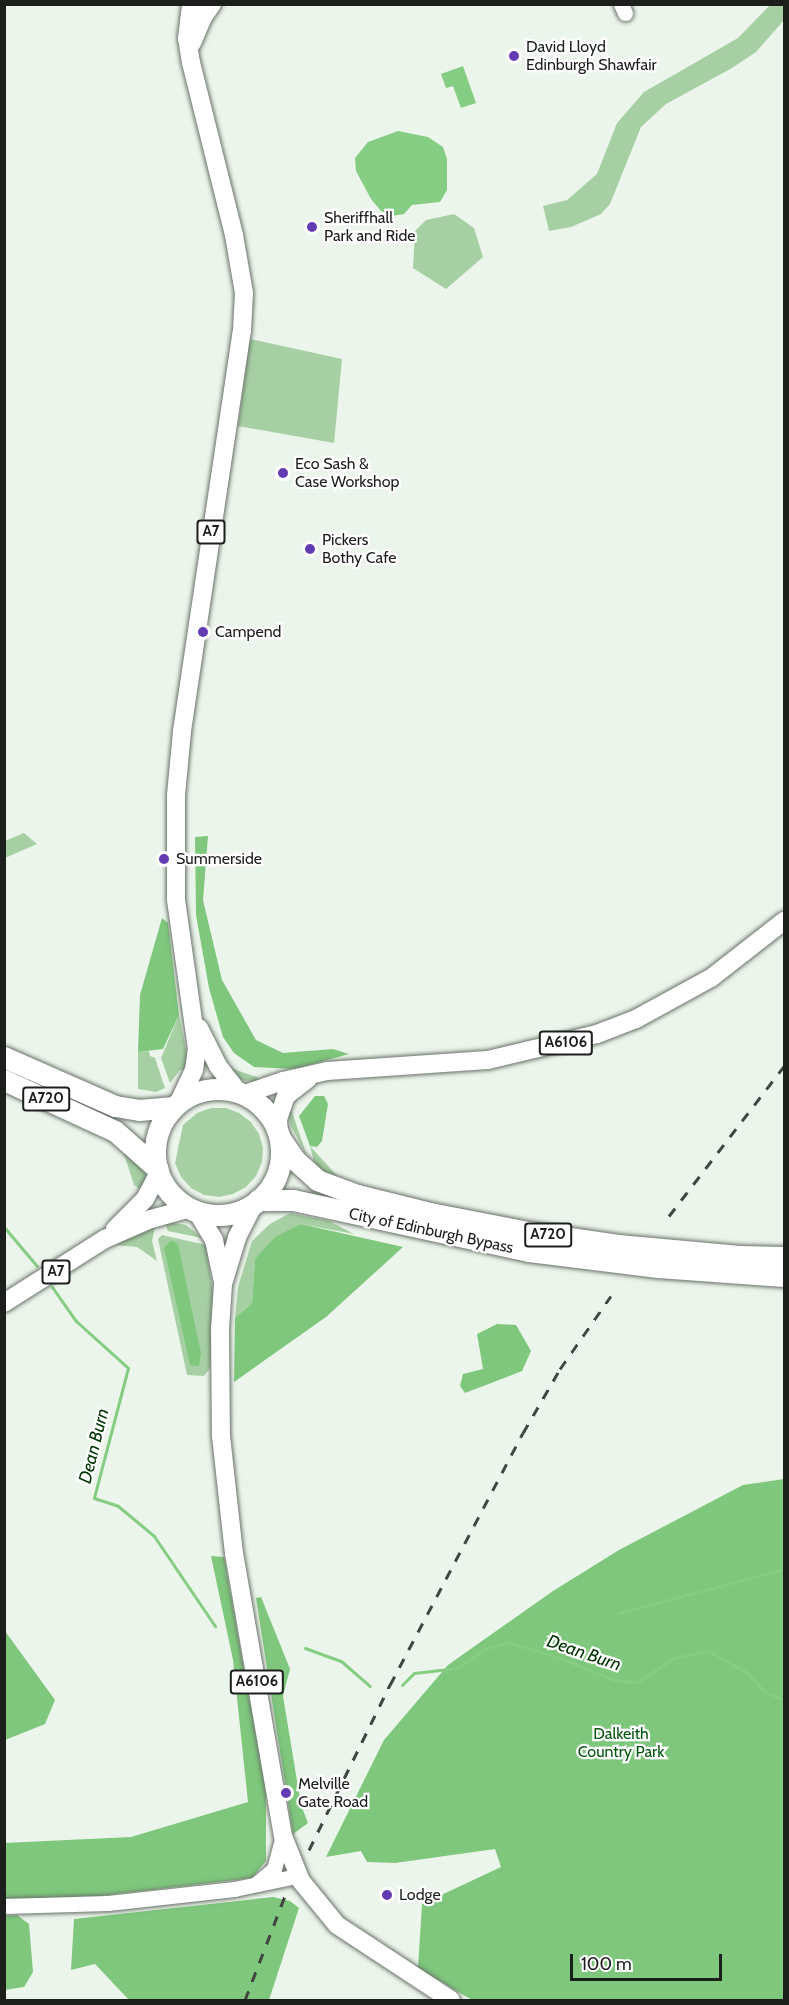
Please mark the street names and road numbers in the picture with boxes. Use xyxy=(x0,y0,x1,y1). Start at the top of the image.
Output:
road number: A7 xyxy=(196,520,226,544)
road number: A6106 xyxy=(538,1031,594,1055)
road number: A720 xyxy=(22,1087,70,1111)
street label: City of Edinburgh Bypass xyxy=(347,1204,515,1258)
road number: A720 xyxy=(524,1223,572,1247)
road number: A7 xyxy=(41,1260,71,1284)
road number: A6106 xyxy=(228,1670,286,1694)

